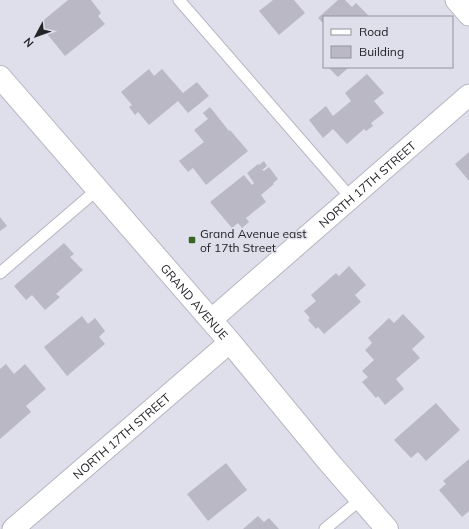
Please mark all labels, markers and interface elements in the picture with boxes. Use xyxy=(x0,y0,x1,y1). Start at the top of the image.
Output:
north arrow xyxy=(16,16,56,56)
legend xyxy=(323,16,453,68)
text: Road xyxy=(359,24,388,39)
text: N xyxy=(20,35,36,50)
text: Building xyxy=(359,44,404,59)
street label: NORTH 17TH STREET xyxy=(315,137,419,230)
place label: Grand Avenue east of 17th Street xyxy=(200,226,306,255)
marker: Grand Avenue east of 17th Street xyxy=(187,235,197,245)
street label: GRAND AVENUE xyxy=(158,260,232,342)
street label: NORTH 17TH STREET xyxy=(69,389,174,482)

